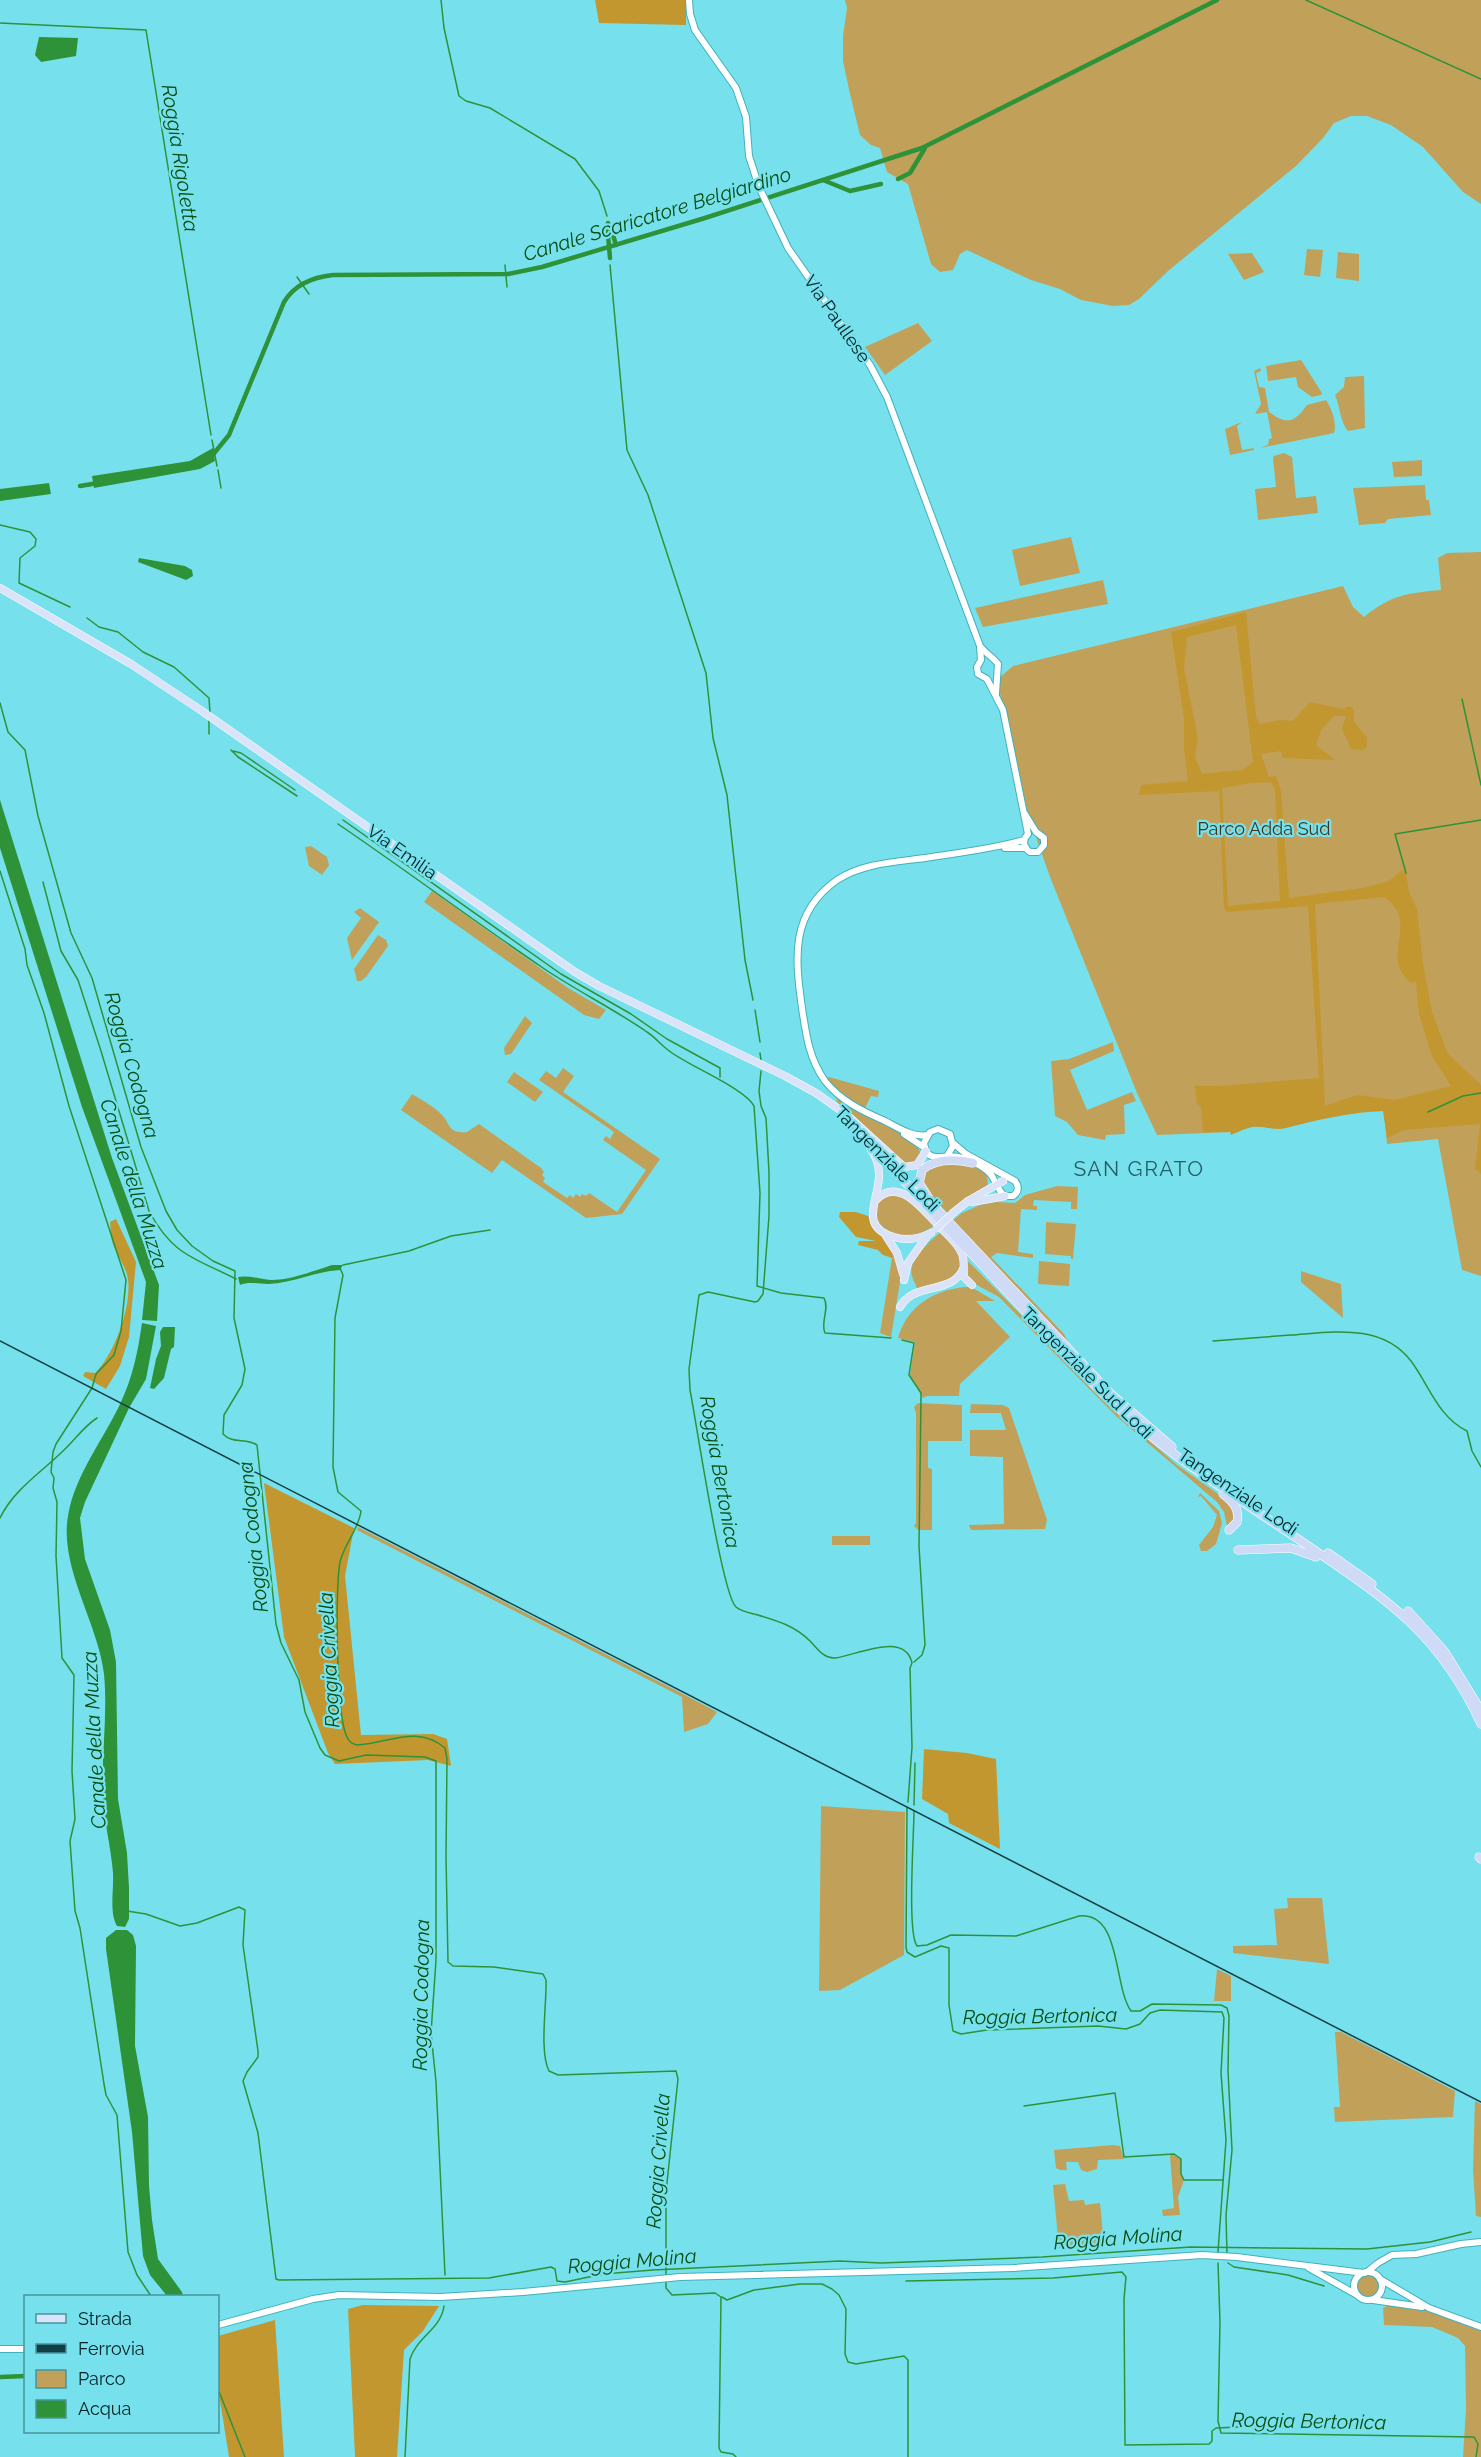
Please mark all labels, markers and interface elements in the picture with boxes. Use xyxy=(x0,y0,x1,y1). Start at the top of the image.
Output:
water label: Roggia Rigoletta xyxy=(156,83,204,234)
water label: Canale Scaricatore Belgiardino xyxy=(520,162,794,266)
street label: Via Paullese xyxy=(800,271,875,367)
park label: Parco Adda Sud xyxy=(1198,818,1330,839)
street label: Via Emilia xyxy=(363,820,441,883)
water label: Roggia Codogna xyxy=(100,989,164,1141)
water label: Canale della Muzza xyxy=(95,1096,173,1272)
street label: Tangenziale Lodi xyxy=(830,1102,944,1216)
district label: SAN GRATO xyxy=(1073,1156,1205,1181)
street label: Tangenziale Sud Lodi xyxy=(1017,1302,1158,1443)
water label: Roggia Bertonica xyxy=(695,1394,745,1550)
street label: Tangenziale Lodi xyxy=(1174,1444,1302,1540)
water label: Roggia Codogna xyxy=(233,1460,273,1614)
water label: Roggia Crivella xyxy=(313,1592,345,1728)
water label: Canale della Muzza xyxy=(77,1651,111,1829)
water label: Roggia Codogna xyxy=(408,1919,434,2071)
water label: Roggia Bertonica xyxy=(962,2003,1118,2029)
water label: Roggia Crivella xyxy=(641,2092,675,2230)
water label: Roggia Molina xyxy=(1053,2222,1183,2254)
water label: Roggia Molina xyxy=(566,2243,698,2279)
legend xyxy=(24,2295,219,2433)
text: Strada xyxy=(78,2308,132,2329)
text: Ferrovia xyxy=(78,2338,145,2359)
text: Parco xyxy=(78,2368,126,2389)
text: Acqua xyxy=(78,2398,131,2419)
water label: Roggia Bertonica xyxy=(1231,2408,1387,2434)

